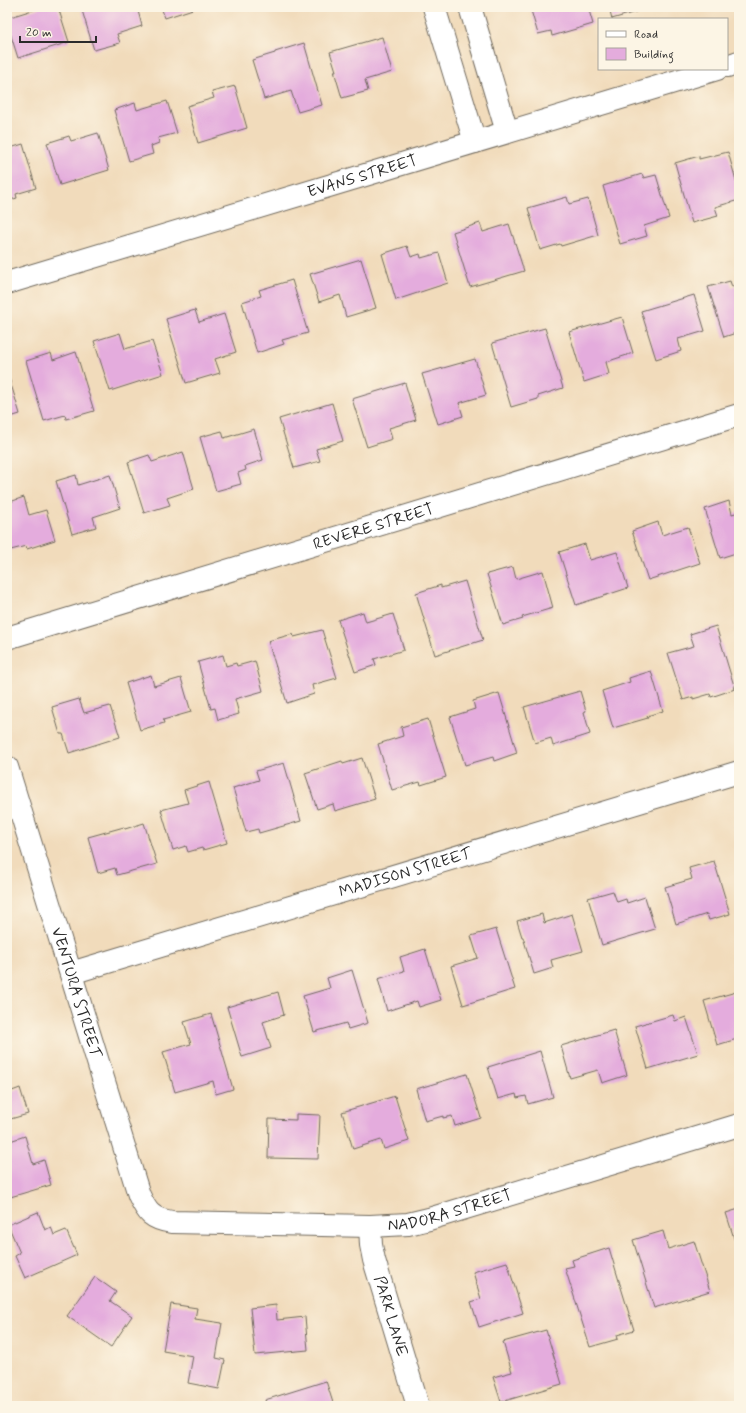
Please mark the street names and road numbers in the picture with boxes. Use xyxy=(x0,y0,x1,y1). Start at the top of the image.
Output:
street label: EVANS STREET xyxy=(305,149,420,202)
street label: REVERE STREET xyxy=(310,498,436,555)
street label: MADISON STREET xyxy=(336,842,475,902)
street label: VENTURA STREET xyxy=(47,925,107,1061)
street label: NADORA STREET xyxy=(387,1184,514,1236)
street label: PARK LANE xyxy=(369,1273,413,1359)

